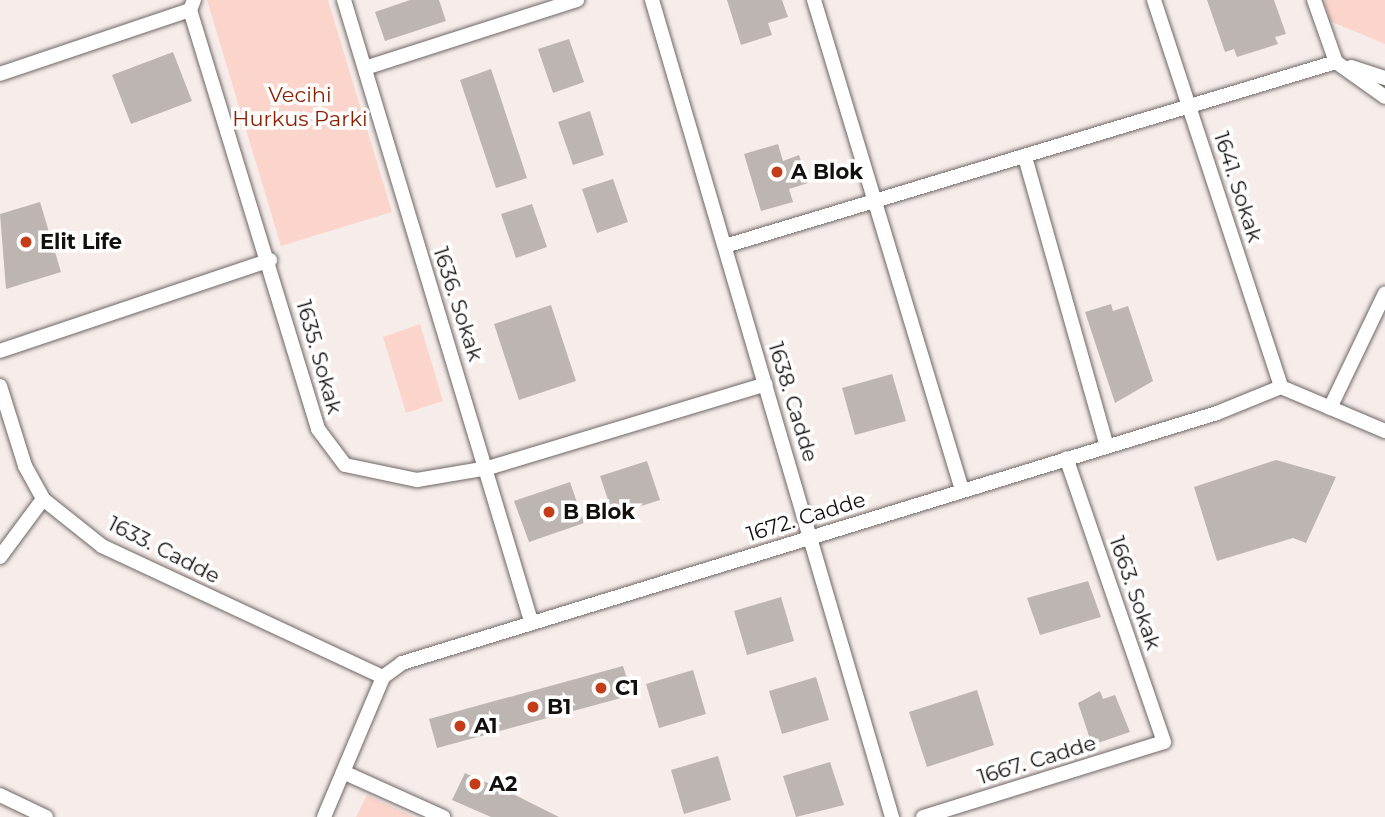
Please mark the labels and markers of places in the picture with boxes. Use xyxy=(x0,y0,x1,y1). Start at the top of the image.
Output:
place label: A Blok xyxy=(791,159,863,185)
marker: A Blok xyxy=(769,164,785,180)
place label: Elit Life xyxy=(40,229,122,255)
marker: Elit Life xyxy=(18,234,34,250)
place label: B Blok xyxy=(563,499,635,525)
marker: B Blok xyxy=(541,504,557,520)
place label: C1 xyxy=(615,675,639,701)
marker: C1 xyxy=(593,680,609,696)
place label: B1 xyxy=(547,694,571,720)
marker: B1 xyxy=(525,699,541,715)
place label: A1 xyxy=(474,713,497,739)
marker: A1 xyxy=(452,718,468,734)
place label: A2 xyxy=(489,771,517,797)
marker: A2 xyxy=(467,776,483,792)

